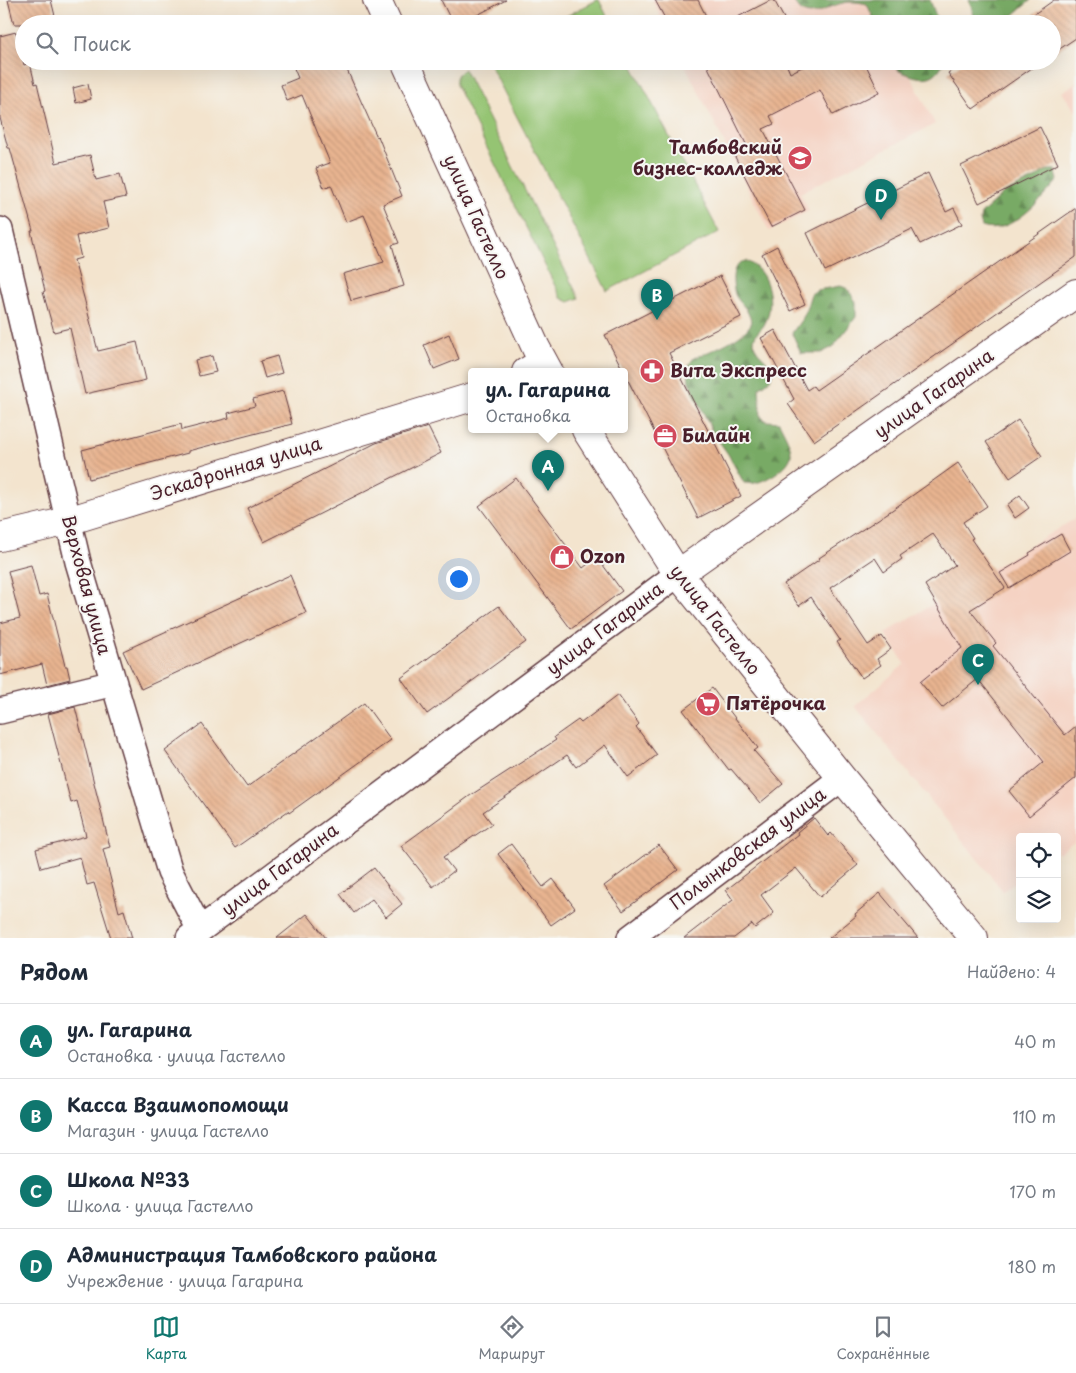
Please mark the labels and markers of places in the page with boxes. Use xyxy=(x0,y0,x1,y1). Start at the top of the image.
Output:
place label: Тамбовский бизнес-колледж xyxy=(633,133,782,181)
school or university icon: Тамбовский бизнес-колледж xyxy=(787,145,813,171)
pin: D xyxy=(865,179,897,220)
pin: B xyxy=(641,279,673,320)
place label: Вита Экспресс xyxy=(670,356,807,383)
pharmacy icon: Вита Экспресс xyxy=(639,358,665,384)
place label: Билайн xyxy=(682,421,750,448)
office icon: Билайн xyxy=(652,423,678,449)
pin: A xyxy=(532,450,564,491)
place label: Ozon xyxy=(580,542,625,569)
shop icon: Ozon xyxy=(549,544,575,570)
pin: C xyxy=(962,644,994,685)
place label: Пятёрочка xyxy=(726,689,827,716)
supermarket icon: Пятёрочка xyxy=(695,691,721,717)

